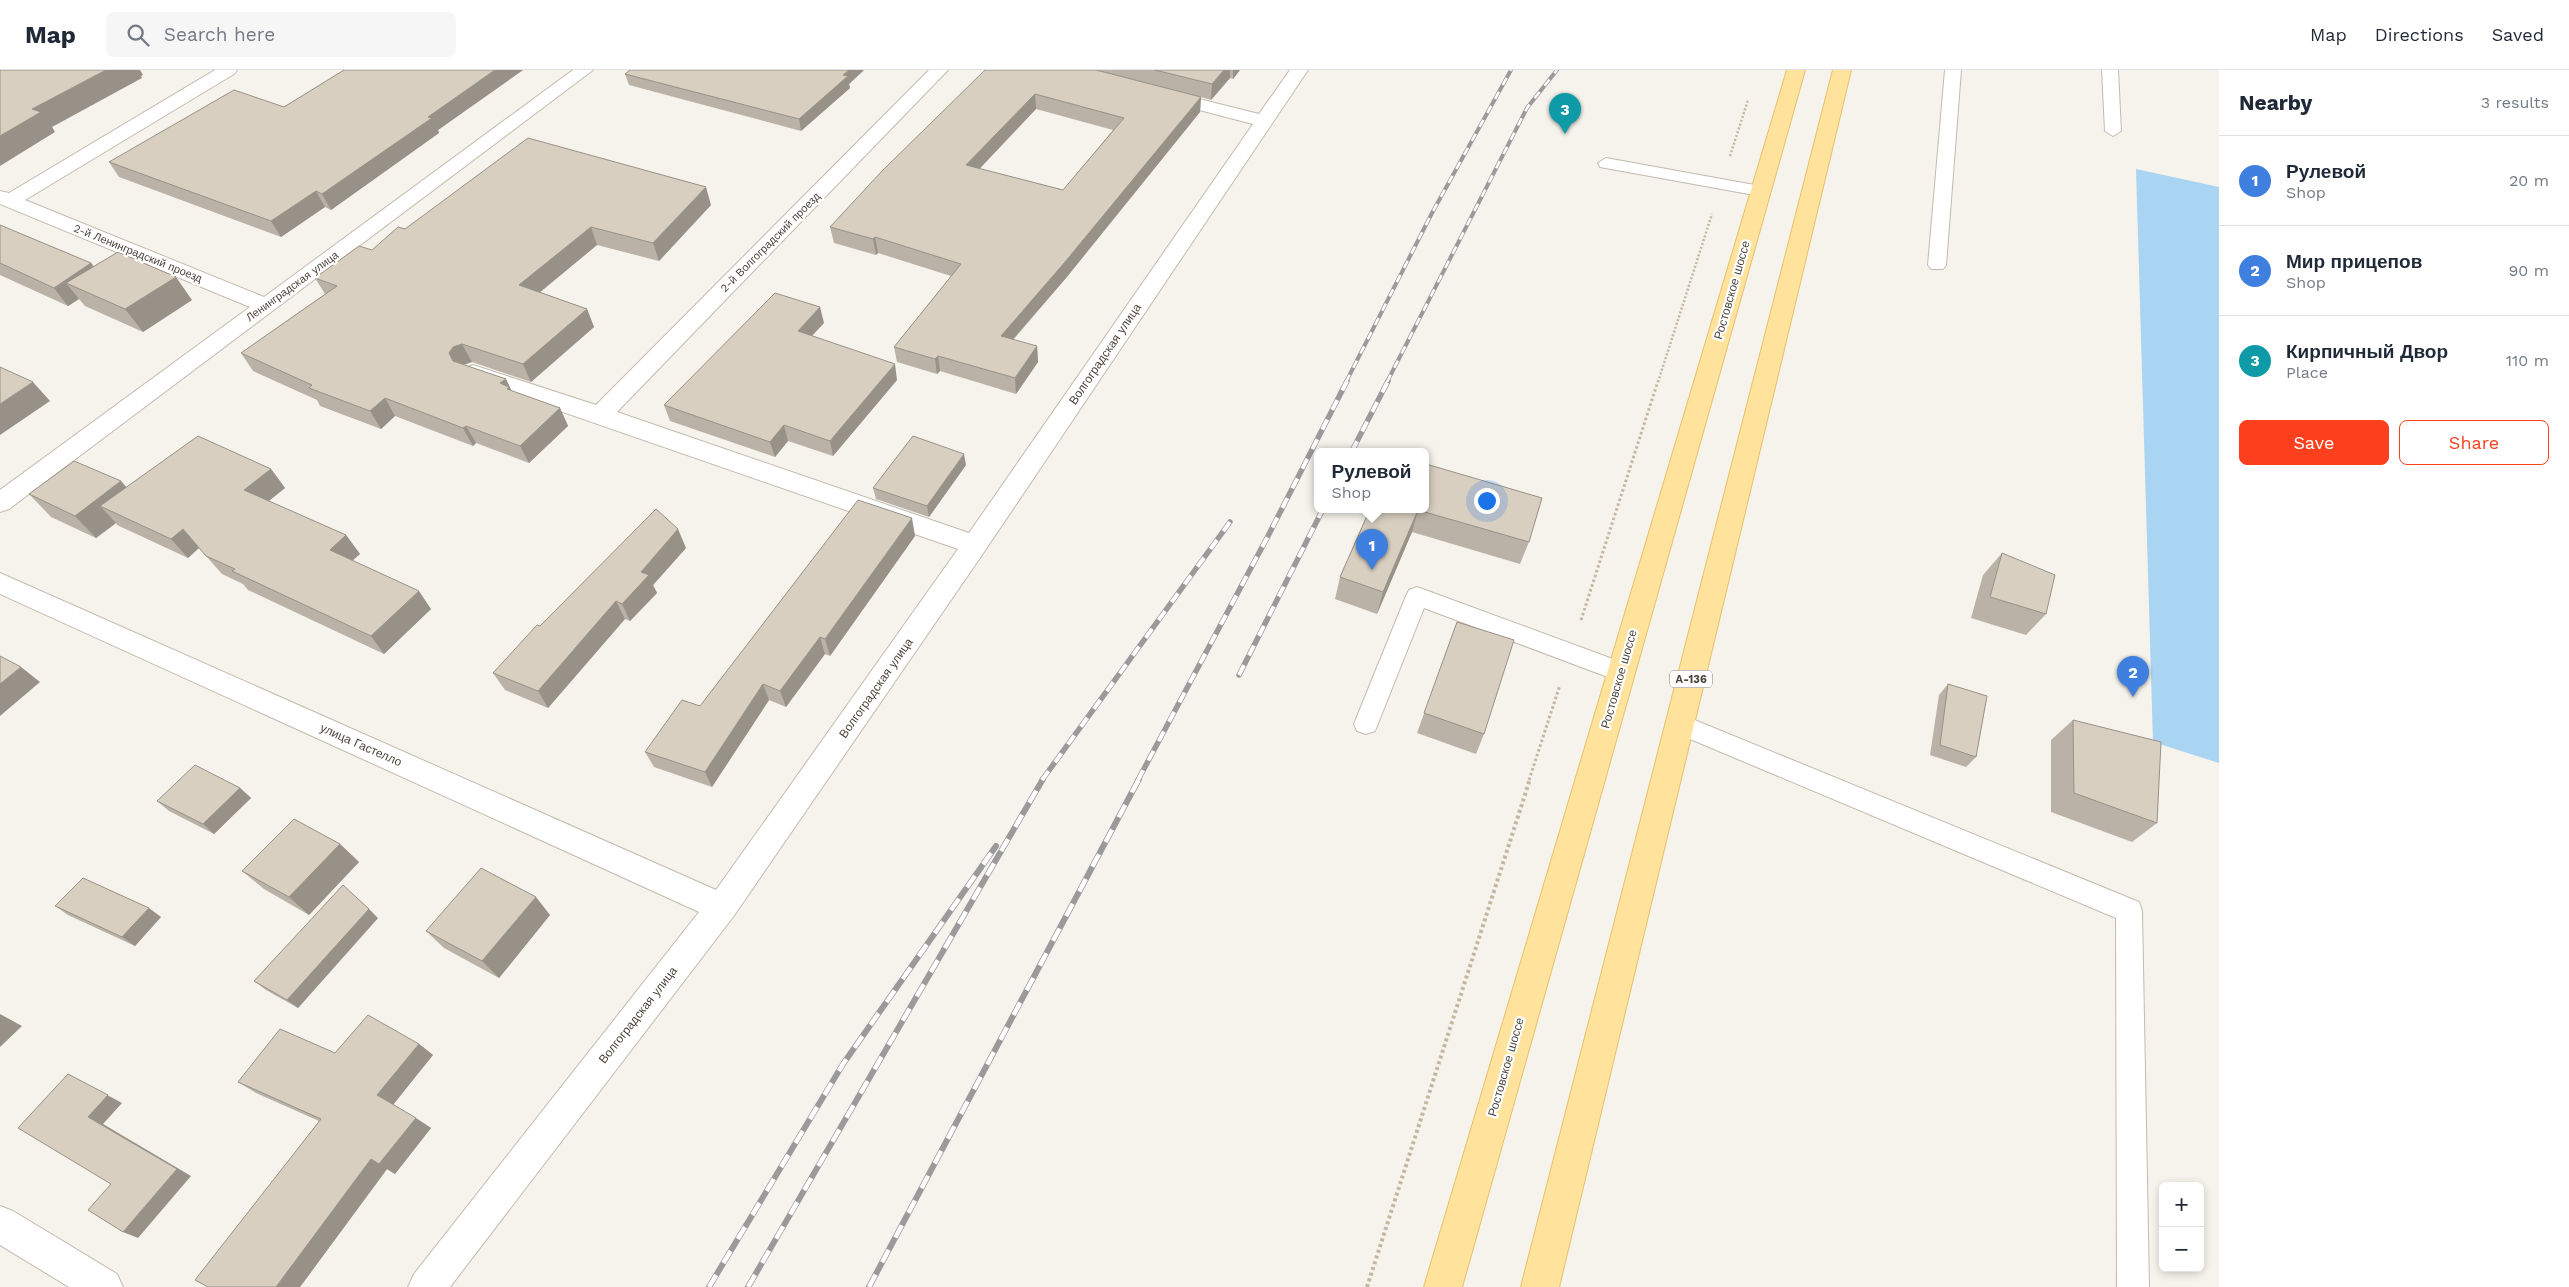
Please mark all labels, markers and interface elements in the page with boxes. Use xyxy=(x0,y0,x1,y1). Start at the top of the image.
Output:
search box xyxy=(106,12,456,57)
text: Map xyxy=(25,21,76,49)
icon: search xyxy=(124,21,152,49)
text: Search here xyxy=(164,23,275,46)
text: Map xyxy=(2310,24,2347,45)
text: Directions xyxy=(2375,24,2464,45)
text: Saved xyxy=(2492,24,2544,45)
text: Nearby xyxy=(2239,90,2312,115)
pin: 3 xyxy=(1549,93,1581,134)
text: 3 results xyxy=(2481,93,2549,112)
text: Рулевой xyxy=(2286,160,2366,183)
text: 1 xyxy=(2252,171,2258,190)
text: 20 m xyxy=(2509,171,2549,190)
text: Shop xyxy=(2286,183,2326,202)
street label: 2-й Волгоградский проезд xyxy=(718,189,823,295)
street label: 2-й Ленинградский проезд xyxy=(72,222,205,285)
street label: Ростовское шоссе xyxy=(1711,239,1753,341)
street label: Ленинградская улица xyxy=(244,248,342,324)
text: Мир прицепов xyxy=(2286,250,2422,273)
text: 2 xyxy=(2250,261,2260,280)
text: 90 m xyxy=(2508,261,2549,280)
text: Shop xyxy=(2286,273,2326,292)
street label: Волгоградская улица xyxy=(1066,301,1144,407)
text: Кирпичный Двор xyxy=(2286,340,2448,363)
text: 3 xyxy=(2250,351,2260,370)
text: 110 m xyxy=(2506,351,2549,370)
text: Place xyxy=(2286,363,2328,382)
button: Save xyxy=(2239,420,2389,465)
button: Share xyxy=(2399,420,2549,465)
popup xyxy=(1314,448,1429,513)
text: Рулевой xyxy=(1331,460,1412,483)
text: Shop xyxy=(1331,483,1371,502)
your location xyxy=(1474,488,1500,514)
pin: 1 xyxy=(1356,529,1388,570)
street label: Ростовское шоссе xyxy=(1598,628,1640,730)
street label: Волгоградская улица xyxy=(836,635,916,741)
pin: 2 xyxy=(2117,656,2149,697)
road number: А-136 xyxy=(1670,670,1712,688)
street label: улица Гастелло xyxy=(318,721,404,769)
street label: Волгоградская улица xyxy=(596,964,680,1066)
street label: Ростовское шоссе xyxy=(1485,1016,1527,1118)
map controls xyxy=(2159,1182,2204,1272)
button: + xyxy=(2159,1182,2204,1227)
button: − xyxy=(2159,1227,2204,1272)

